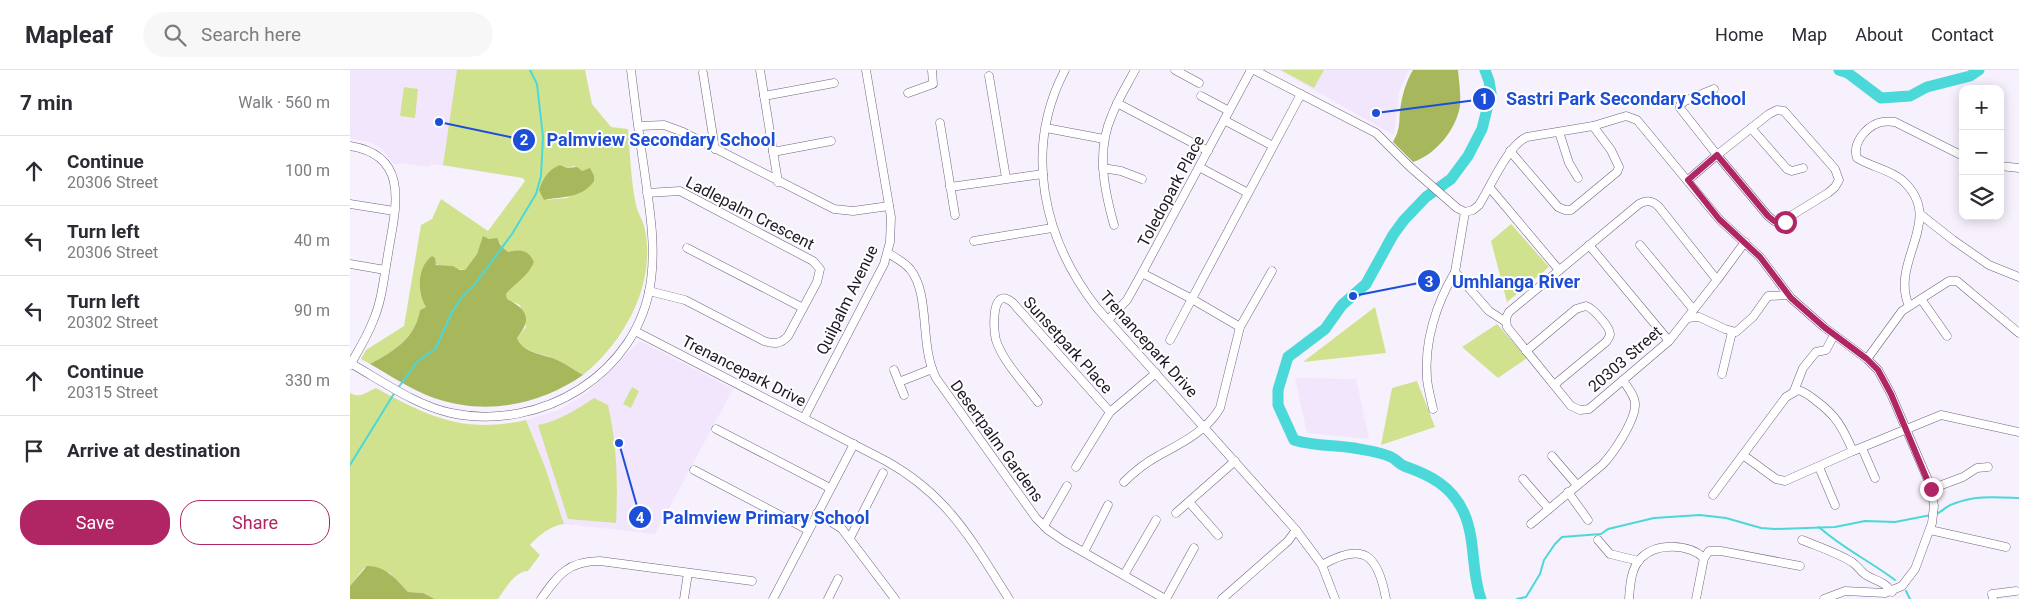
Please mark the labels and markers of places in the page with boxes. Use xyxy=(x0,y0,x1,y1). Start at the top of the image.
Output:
callout: Sastri Park Secondary School xyxy=(1471,82,1756,115)
callout: Palmview Secondary School xyxy=(511,123,785,156)
callout: Umhlanga River xyxy=(1417,265,1590,298)
callout: Palmview Primary School xyxy=(628,501,880,534)

